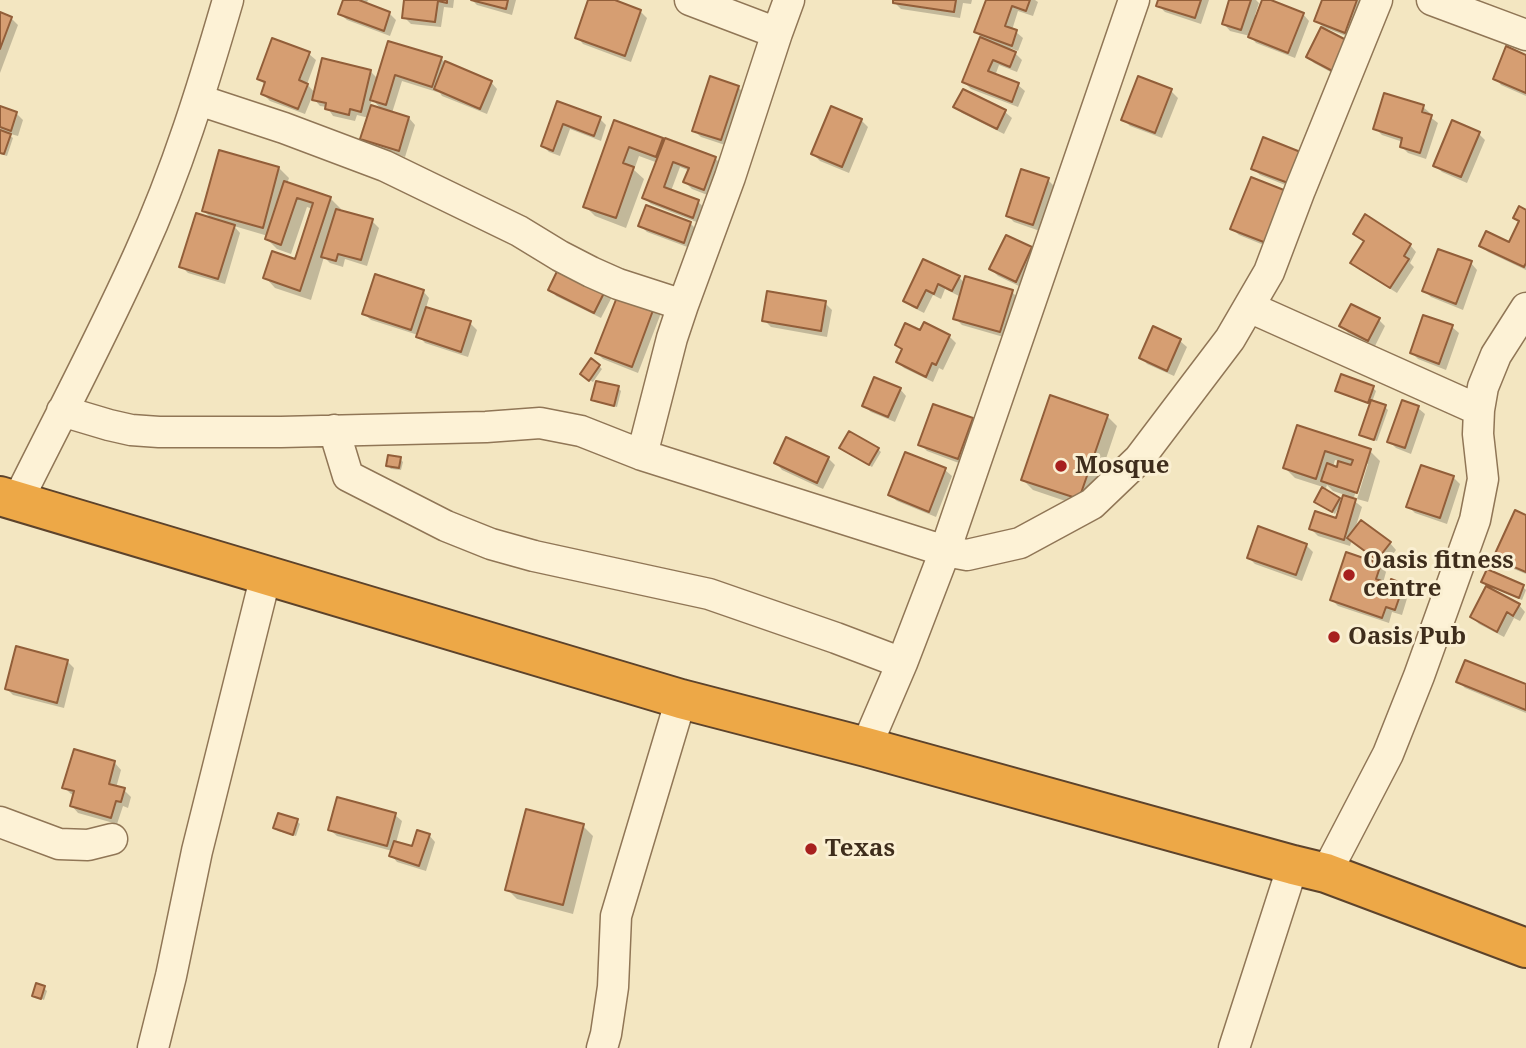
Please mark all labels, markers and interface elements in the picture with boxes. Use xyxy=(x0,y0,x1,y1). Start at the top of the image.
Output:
place label: Mosque xyxy=(1075,452,1169,480)
marker: Mosque xyxy=(1053,458,1069,474)
place label: Oasis fitness centre xyxy=(1363,547,1514,603)
marker: Oasis fitness centre xyxy=(1341,567,1357,583)
place label: Oasis Pub xyxy=(1348,623,1466,651)
marker: Oasis Pub xyxy=(1326,629,1342,645)
place label: Texas xyxy=(825,835,895,863)
marker: Texas xyxy=(803,841,819,857)

